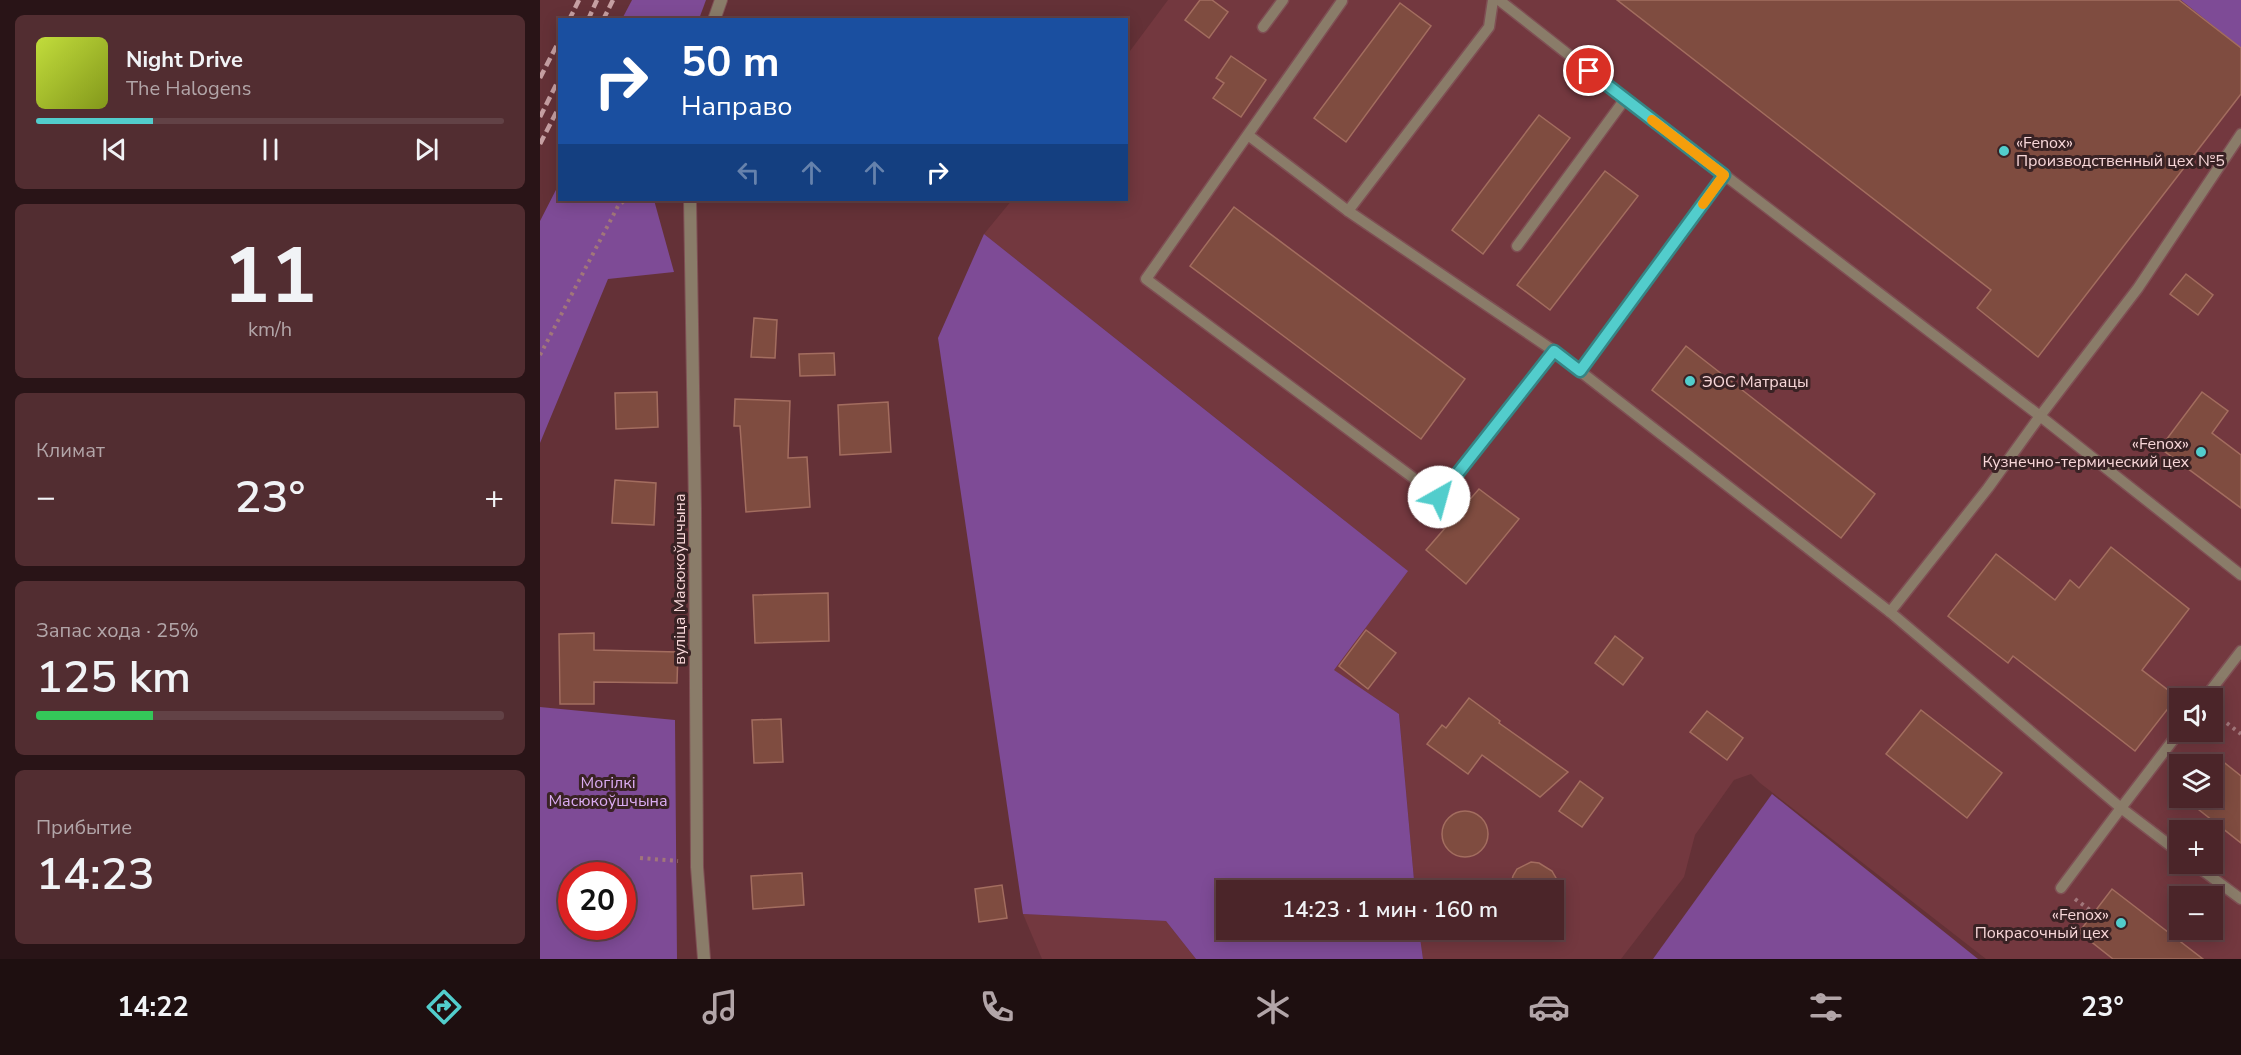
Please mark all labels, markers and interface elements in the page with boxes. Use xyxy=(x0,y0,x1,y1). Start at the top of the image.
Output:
text: 50 m xyxy=(681,34,780,91)
icon: right xyxy=(582,42,660,120)
text: Night Drive xyxy=(126,45,243,75)
pin xyxy=(1563,45,1614,96)
icon: arrive xyxy=(1572,54,1605,87)
text: The Halogens xyxy=(126,75,251,102)
text: Направо xyxy=(681,88,792,125)
place label: «Fenox» Производственный цех №5 xyxy=(2016,132,2225,172)
icon: previous xyxy=(98,133,131,166)
icon: pause xyxy=(254,133,287,166)
icon: next xyxy=(410,133,443,166)
marker: «Fenox» Производственный цех №5 xyxy=(1997,144,2011,158)
icon: left xyxy=(732,156,765,189)
icon: ahead xyxy=(795,156,828,189)
icon: ahead xyxy=(858,156,891,189)
icon: right xyxy=(921,156,954,189)
text: 11 xyxy=(223,223,317,330)
text: km/h xyxy=(248,316,292,343)
place label: ЭОС Матрацы xyxy=(1702,371,1809,393)
marker: ЭОС Матрацы xyxy=(1683,374,1697,388)
place label: «Fenox» Кузнечно-термический цех xyxy=(1982,433,2189,473)
text: Климат xyxy=(36,437,105,464)
marker: «Fenox» Кузнечно-термический цех xyxy=(2194,445,2208,459)
position arrow xyxy=(1407,465,1471,529)
text: 23° xyxy=(235,467,305,528)
text: − xyxy=(36,475,56,520)
text: + xyxy=(484,475,504,520)
street label: вуліца Масюкоўшчына xyxy=(669,493,691,665)
text: Запас хода · 25% xyxy=(36,617,199,644)
text: 125 km xyxy=(36,647,191,708)
map controls xyxy=(2169,688,2223,940)
button: sound xyxy=(2169,688,2223,742)
button: layers xyxy=(2169,754,2223,808)
park label: Могілкі Масюкоўшчына xyxy=(548,772,668,812)
text: Прибытие xyxy=(36,814,132,841)
button: + xyxy=(2169,820,2223,874)
text: 14:23 xyxy=(36,844,155,905)
speed limit sign: 20 xyxy=(558,862,636,940)
button: − xyxy=(2169,886,2223,940)
text: 14:23 · 1 мин · 160 m xyxy=(1282,895,1498,925)
place label: «Fenox» Покрасочный цех xyxy=(1975,904,2109,944)
marker: «Fenox» Покрасочный цех xyxy=(2114,916,2128,930)
icon: directions xyxy=(423,986,465,1028)
icon: music xyxy=(699,986,741,1028)
icon: phone xyxy=(976,986,1018,1028)
icon: climate xyxy=(1252,986,1294,1028)
icon: car xyxy=(1528,986,1570,1028)
icon: filters xyxy=(1805,986,1847,1028)
text: 14:22 xyxy=(117,989,189,1026)
text: 23° xyxy=(2081,989,2124,1026)

